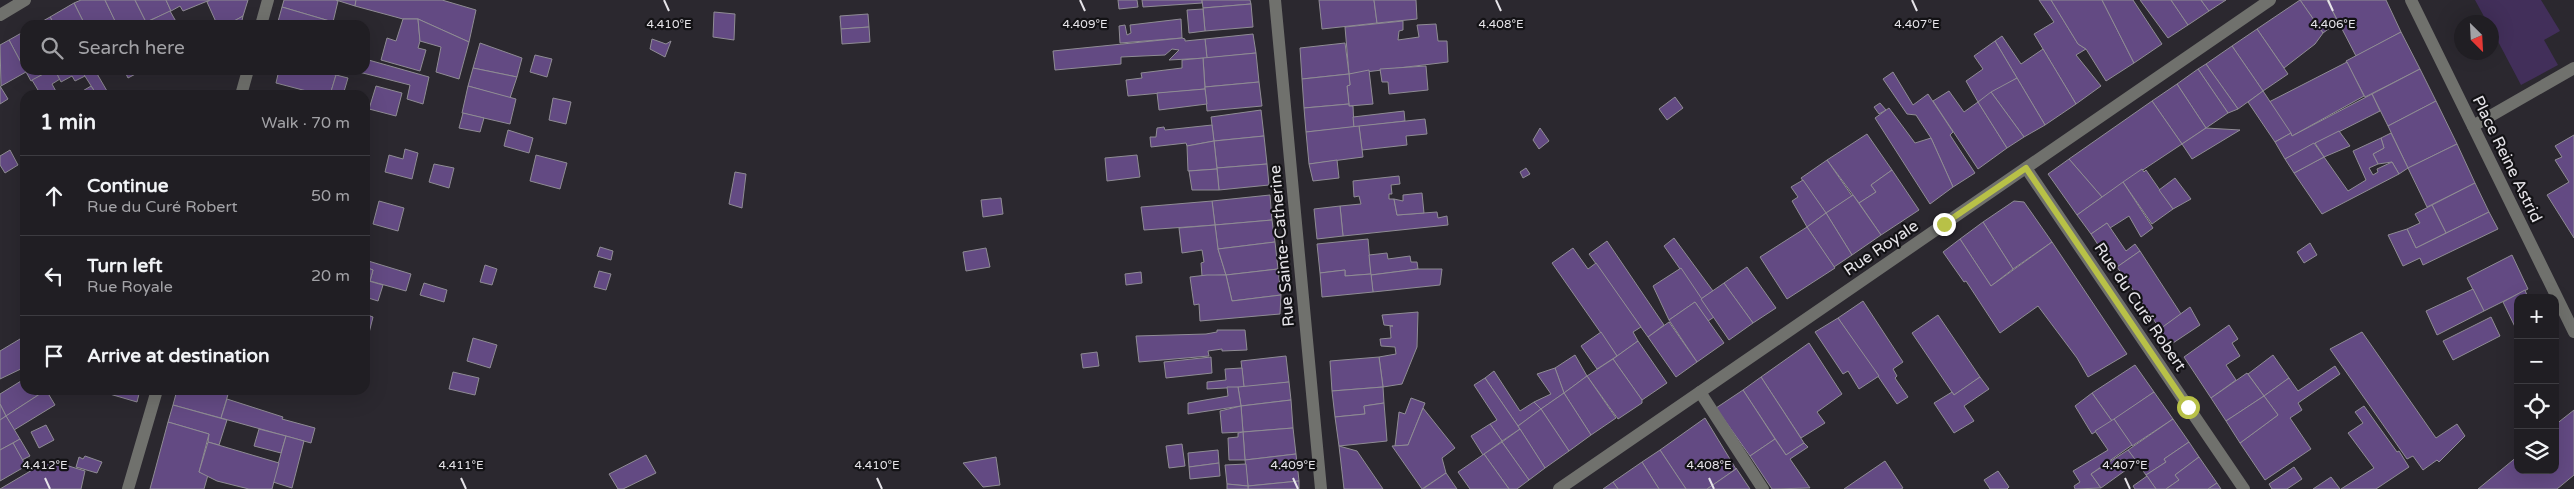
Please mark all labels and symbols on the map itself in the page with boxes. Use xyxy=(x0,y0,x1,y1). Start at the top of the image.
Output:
north arrow xyxy=(2454,15,2499,60)
text: 4.410°E xyxy=(646,17,692,31)
text: 4.409°E xyxy=(1062,17,1108,31)
text: 4.408°E xyxy=(1478,17,1524,31)
text: 4.407°E xyxy=(1894,17,1940,31)
text: 4.406°E xyxy=(2310,17,2356,31)
street label: Place Reine Astrid xyxy=(2468,92,2546,226)
street label: Rue Sainte-Catherine xyxy=(1265,164,1299,328)
route end xyxy=(1933,213,1956,236)
street label: Rue Royale xyxy=(1840,216,1922,280)
street label: Rue du Curé Robert xyxy=(2090,239,2190,375)
route start xyxy=(2177,396,2200,419)
text: 4.412°E xyxy=(22,458,68,472)
text: 4.411°E xyxy=(438,458,484,472)
text: 4.410°E xyxy=(854,458,900,472)
text: 4.409°E xyxy=(1270,458,1316,472)
text: 4.408°E xyxy=(1686,458,1732,472)
text: 4.407°E xyxy=(2102,458,2148,472)

